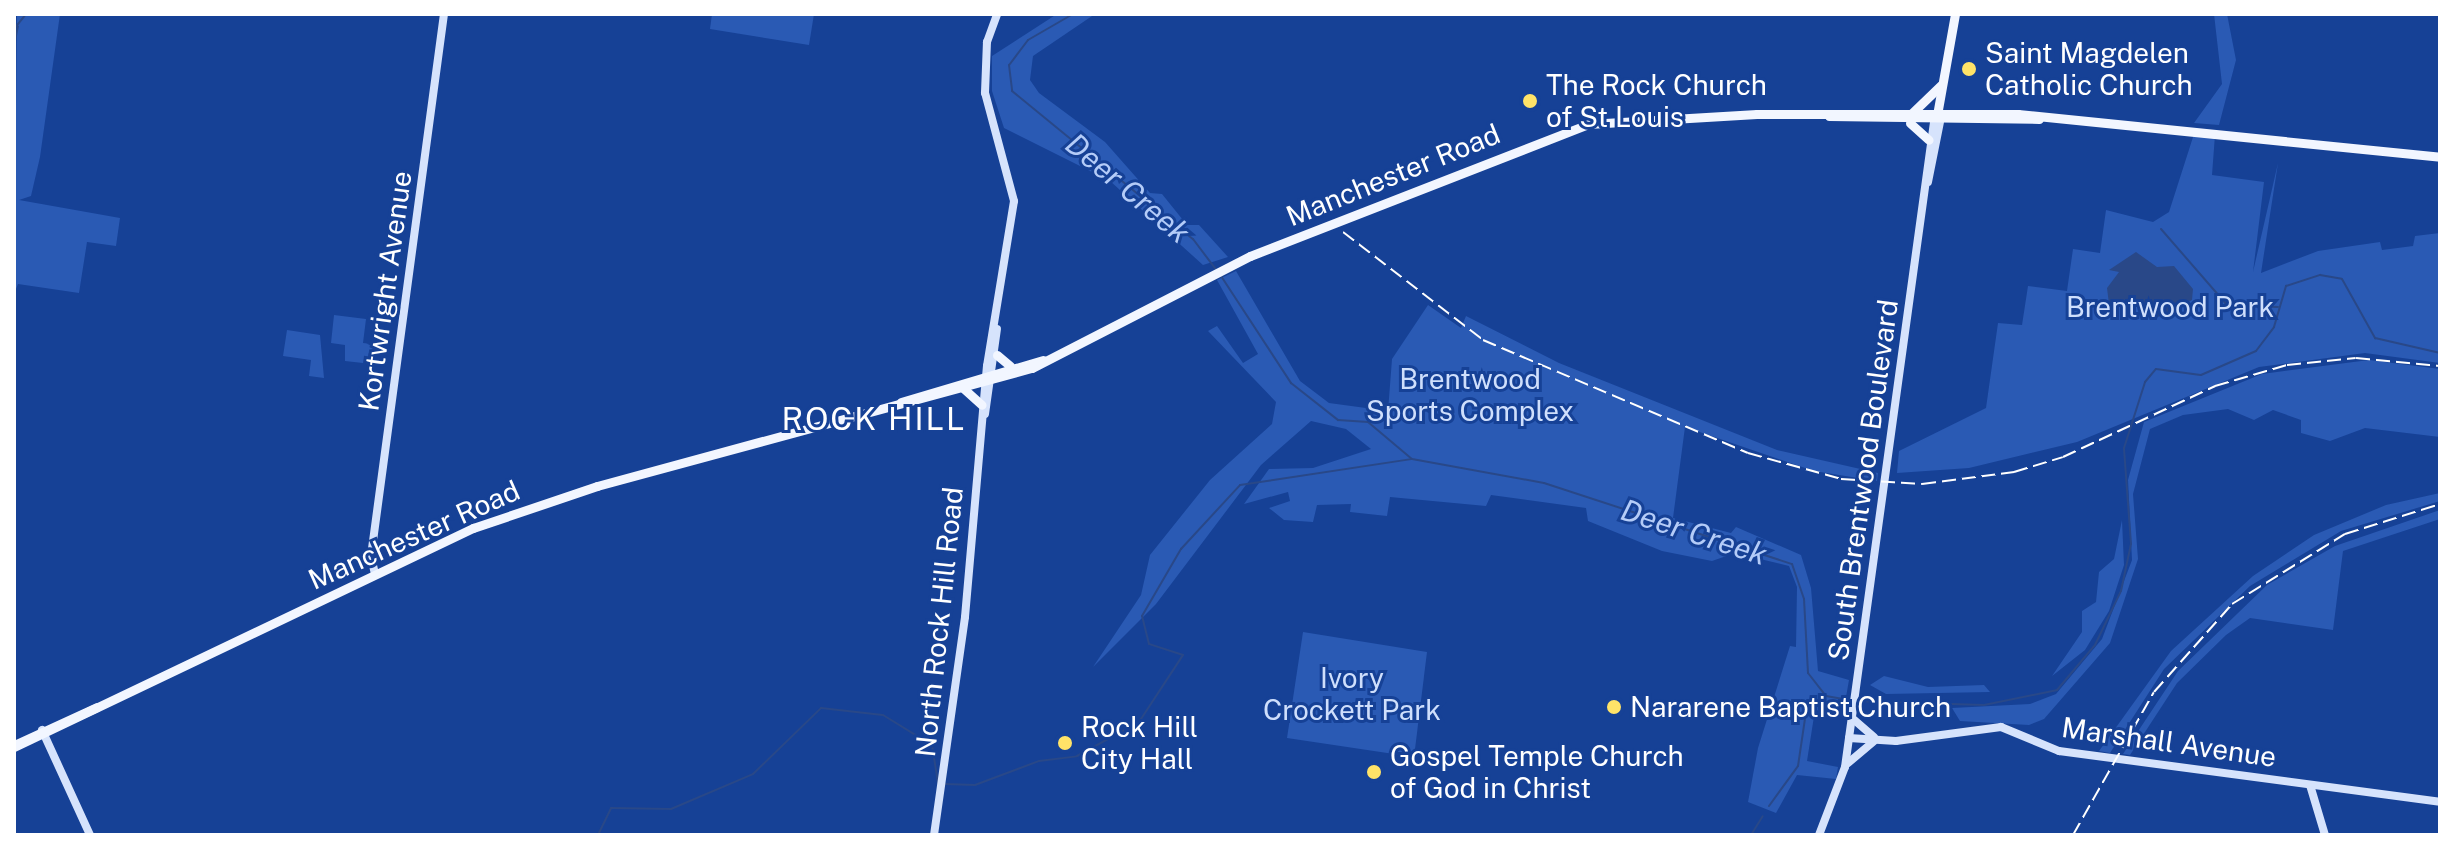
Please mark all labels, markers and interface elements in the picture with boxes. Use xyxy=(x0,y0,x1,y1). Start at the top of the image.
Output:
place label: Saint Magdelen Catholic Church xyxy=(1985,36,2193,102)
marker: Saint Magdelen Catholic Church xyxy=(1960,60,1978,78)
place label: The Rock Church of St Louis xyxy=(1546,68,1767,134)
marker: The Rock Church of St Louis xyxy=(1521,92,1539,110)
street label: Manchester Road xyxy=(1281,117,1505,233)
water label: Deer Creek xyxy=(1058,126,1198,250)
street label: Kortwright Avenue xyxy=(352,169,418,413)
park label: Brentwood Park xyxy=(2066,290,2274,324)
street label: South Brentwood Boulevard xyxy=(1821,297,1905,663)
park label: Brentwood Sports Complex xyxy=(1366,362,1574,428)
district label: ROCK HILL xyxy=(782,400,966,438)
street label: Manchester Road xyxy=(303,473,525,597)
street label: North Rock Hill Road xyxy=(908,485,970,759)
water label: Deer Creek xyxy=(1616,492,1772,572)
park label: Ivory Crockett Park xyxy=(1263,661,1441,727)
place label: Nararene Baptist Church xyxy=(1630,690,1951,724)
marker: Nararene Baptist Church xyxy=(1605,698,1623,716)
place label: Rock Hill City Hall xyxy=(1081,710,1198,776)
street label: Marshall Avenue xyxy=(2060,710,2278,774)
marker: Rock Hill City Hall xyxy=(1056,734,1074,752)
place label: Gospel Temple Church of God in Christ xyxy=(1390,739,1684,805)
marker: Gospel Temple Church of God in Christ xyxy=(1365,763,1383,781)

